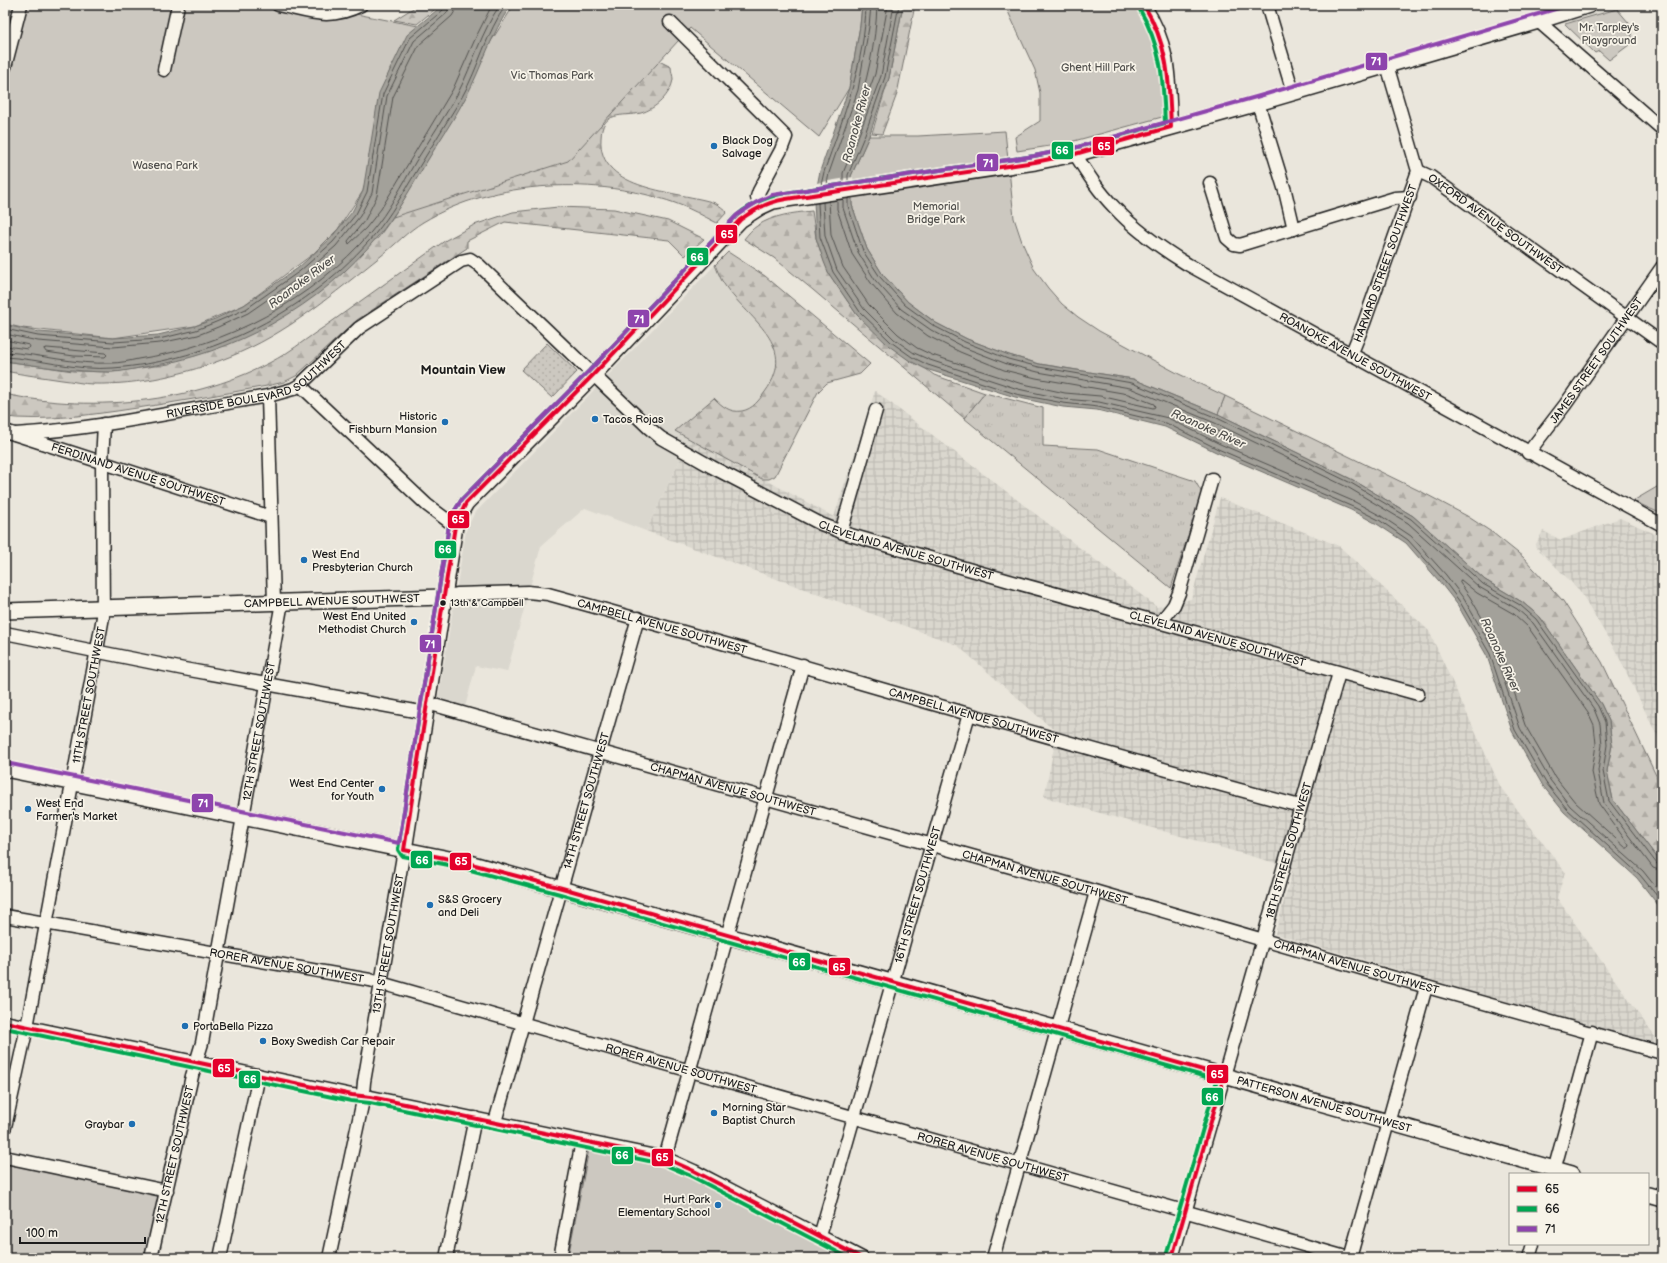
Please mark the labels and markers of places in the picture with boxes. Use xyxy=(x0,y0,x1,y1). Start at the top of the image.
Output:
place label: Black Dog Salvage xyxy=(722,134,773,160)
marker: Black Dog Salvage xyxy=(709,141,719,151)
place label: Historic Fishburn Mansion xyxy=(348,410,437,436)
place label: Tacos Rojas xyxy=(603,413,664,426)
marker: Tacos Rojas xyxy=(590,414,600,424)
marker: Historic Fishburn Mansion xyxy=(440,417,450,427)
place label: West End Presbyterian Church xyxy=(312,548,413,574)
marker: West End Presbyterian Church xyxy=(299,555,309,565)
place label: 13th & Campbell xyxy=(450,597,524,609)
marker: 13th & Campbell xyxy=(438,598,448,608)
place label: West End United Methodist Church xyxy=(318,610,406,636)
marker: West End United Methodist Church xyxy=(409,617,419,627)
place label: West End Center for Youth xyxy=(289,777,375,803)
marker: West End Center for Youth xyxy=(377,784,387,794)
place label: West End Farmer's Market xyxy=(36,797,118,823)
marker: West End Farmer's Market xyxy=(23,804,33,814)
place label: S&S Grocery and Deli xyxy=(438,893,502,919)
marker: S&S Grocery and Deli xyxy=(425,900,435,910)
place label: PortaBella Pizza xyxy=(193,1020,273,1033)
marker: PortaBella Pizza xyxy=(180,1021,190,1031)
place label: Boxy Swedish Car Repair xyxy=(271,1035,396,1048)
marker: Boxy Swedish Car Repair xyxy=(258,1036,268,1046)
place label: Morning Star Baptist Church xyxy=(722,1101,795,1127)
marker: Morning Star Baptist Church xyxy=(709,1108,719,1118)
place label: Graybar xyxy=(84,1118,125,1131)
marker: Graybar xyxy=(127,1119,137,1129)
place label: Hurt Park Elementary School xyxy=(618,1193,711,1219)
marker: Hurt Park Elementary School xyxy=(713,1200,723,1210)

